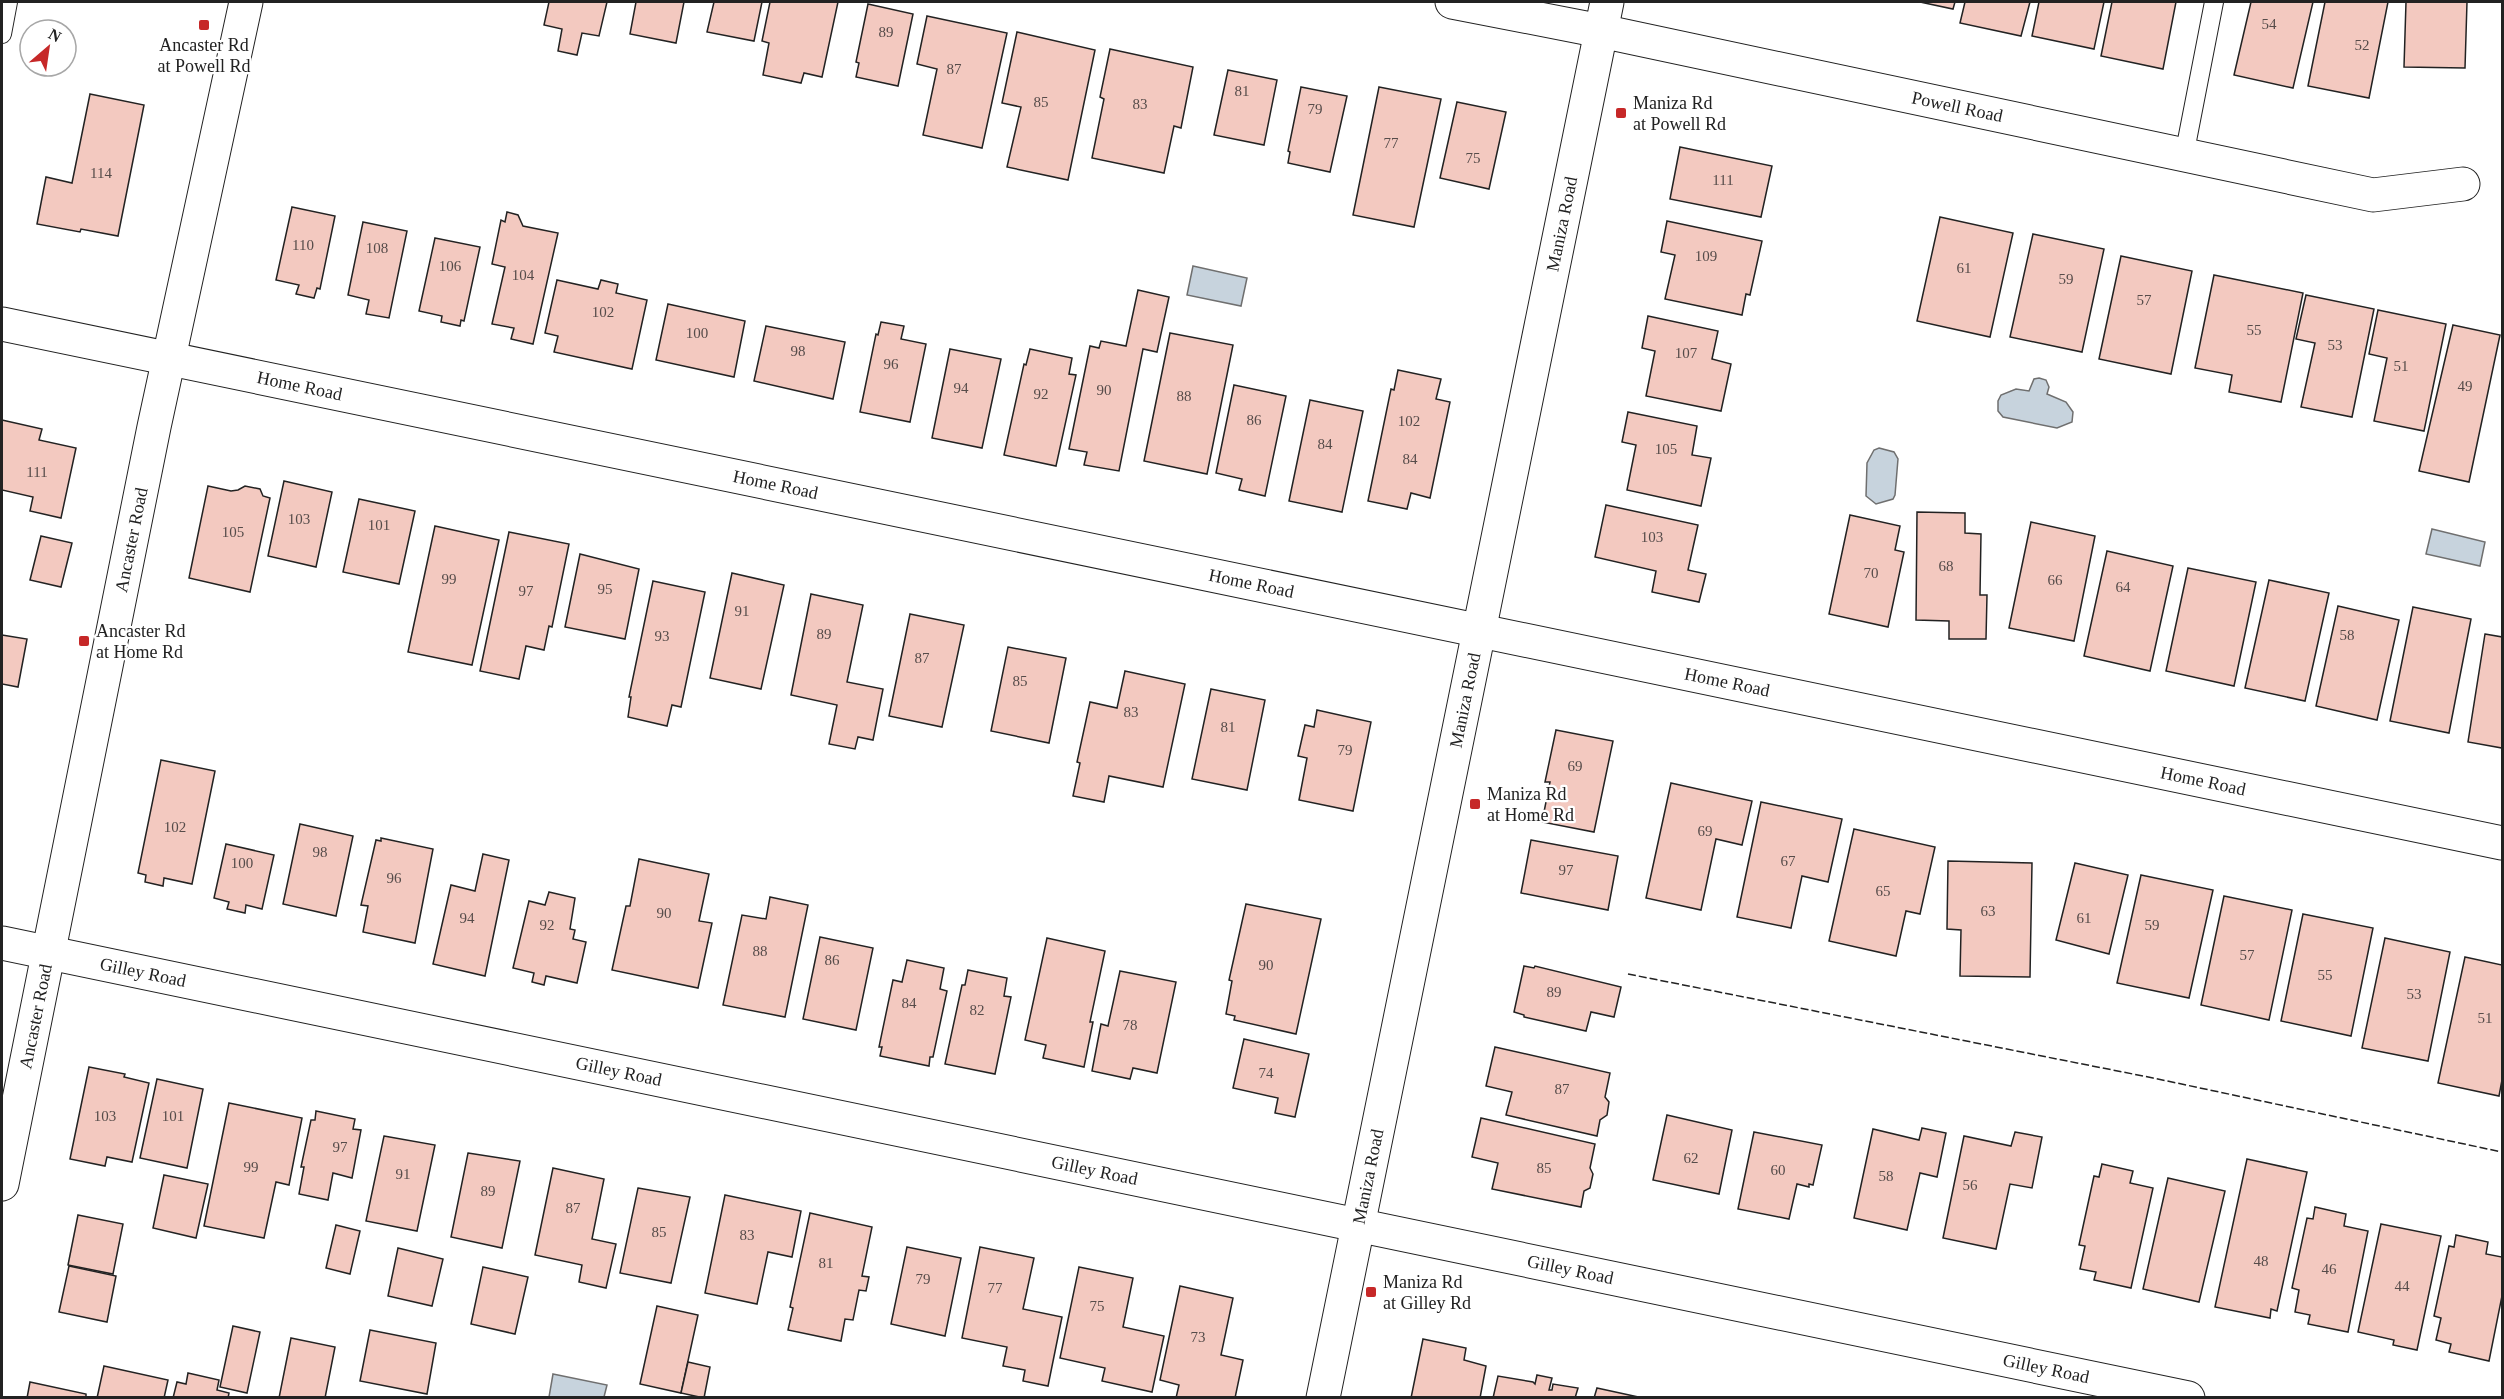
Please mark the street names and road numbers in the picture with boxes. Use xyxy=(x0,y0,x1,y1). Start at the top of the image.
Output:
street label: Powell Road xyxy=(1910,87,2005,126)
street label: Maniza Road xyxy=(1542,175,1581,273)
street label: Home Road xyxy=(255,367,344,404)
street label: Home Road xyxy=(731,466,820,503)
street label: Ancaster Road xyxy=(111,486,152,594)
street label: Home Road xyxy=(1207,565,1296,602)
street label: Maniza Road xyxy=(1446,651,1484,750)
street label: Home Road xyxy=(1683,664,1772,701)
street label: Home Road xyxy=(2159,762,2247,800)
street label: Gilley Road xyxy=(98,954,188,991)
street label: Ancaster Road xyxy=(15,962,56,1071)
street label: Gilley Road xyxy=(574,1053,664,1090)
street label: Maniza Road xyxy=(1349,1127,1387,1226)
street label: Gilley Road xyxy=(1050,1152,1139,1189)
street label: Gilley Road xyxy=(1525,1251,1615,1288)
street label: Gilley Road xyxy=(2001,1350,2091,1387)

